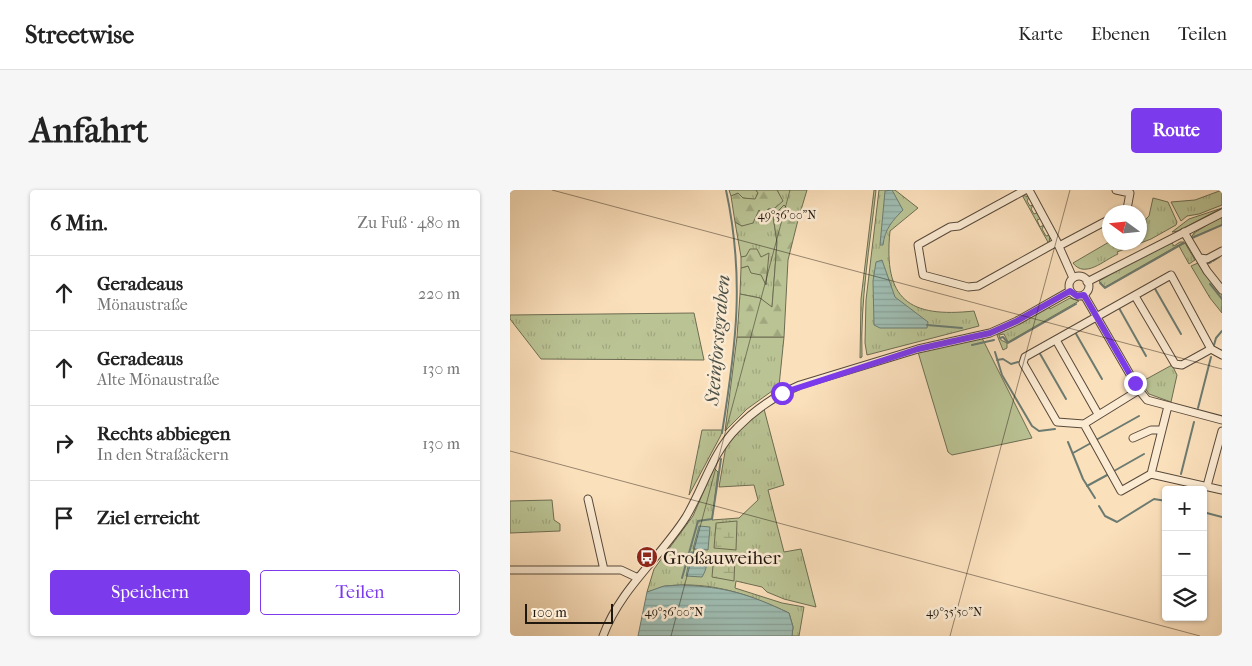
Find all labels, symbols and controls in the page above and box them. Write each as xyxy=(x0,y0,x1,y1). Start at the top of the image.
text: Streetwise xyxy=(25,21,134,49)
text: Karte xyxy=(1018,24,1063,45)
text: Ebenen xyxy=(1091,24,1150,45)
text: Teilen xyxy=(1178,24,1227,45)
button: Route xyxy=(1131,108,1222,153)
text: Anfahrt xyxy=(30,110,148,151)
north arrow xyxy=(1102,205,1147,250)
text: 49°36'00"N xyxy=(758,208,816,222)
text: 6 Min. xyxy=(50,211,108,235)
text: Zu Fuß · 480 m xyxy=(357,213,460,232)
text: Geradeaus xyxy=(97,273,183,295)
water label: Steinforstgraben xyxy=(700,274,735,407)
icon: ahead xyxy=(50,279,78,307)
text: 220 m xyxy=(418,284,460,303)
text: Mönaustraße xyxy=(97,295,188,314)
text: Geradeaus xyxy=(97,348,183,370)
icon: ahead xyxy=(50,354,78,382)
text: 130 m xyxy=(422,359,460,378)
text: Alte Mönaustraße xyxy=(97,370,219,389)
route end xyxy=(1124,372,1147,395)
route start xyxy=(771,382,794,405)
text: Rechts abbiegen xyxy=(97,423,231,445)
icon: right xyxy=(50,429,78,457)
text: 130 m xyxy=(422,434,460,453)
text: In den Straßäckern xyxy=(97,445,229,464)
map controls xyxy=(1162,486,1207,621)
button: + xyxy=(1162,486,1207,531)
icon: arrive xyxy=(50,504,78,532)
text: Ziel erreicht xyxy=(97,507,200,529)
button: − xyxy=(1162,531,1207,576)
bus stop icon: Großauweiher xyxy=(635,545,659,569)
place label: Großauweiher xyxy=(663,547,781,569)
button: Speichern xyxy=(50,570,250,615)
button: Teilen xyxy=(260,570,460,615)
button: layers xyxy=(1162,576,1207,621)
scale bar xyxy=(525,601,612,624)
text: 100 m xyxy=(532,604,567,621)
text: 49°36'00"N xyxy=(645,605,703,619)
text: 49°35'50"N xyxy=(926,605,982,619)

